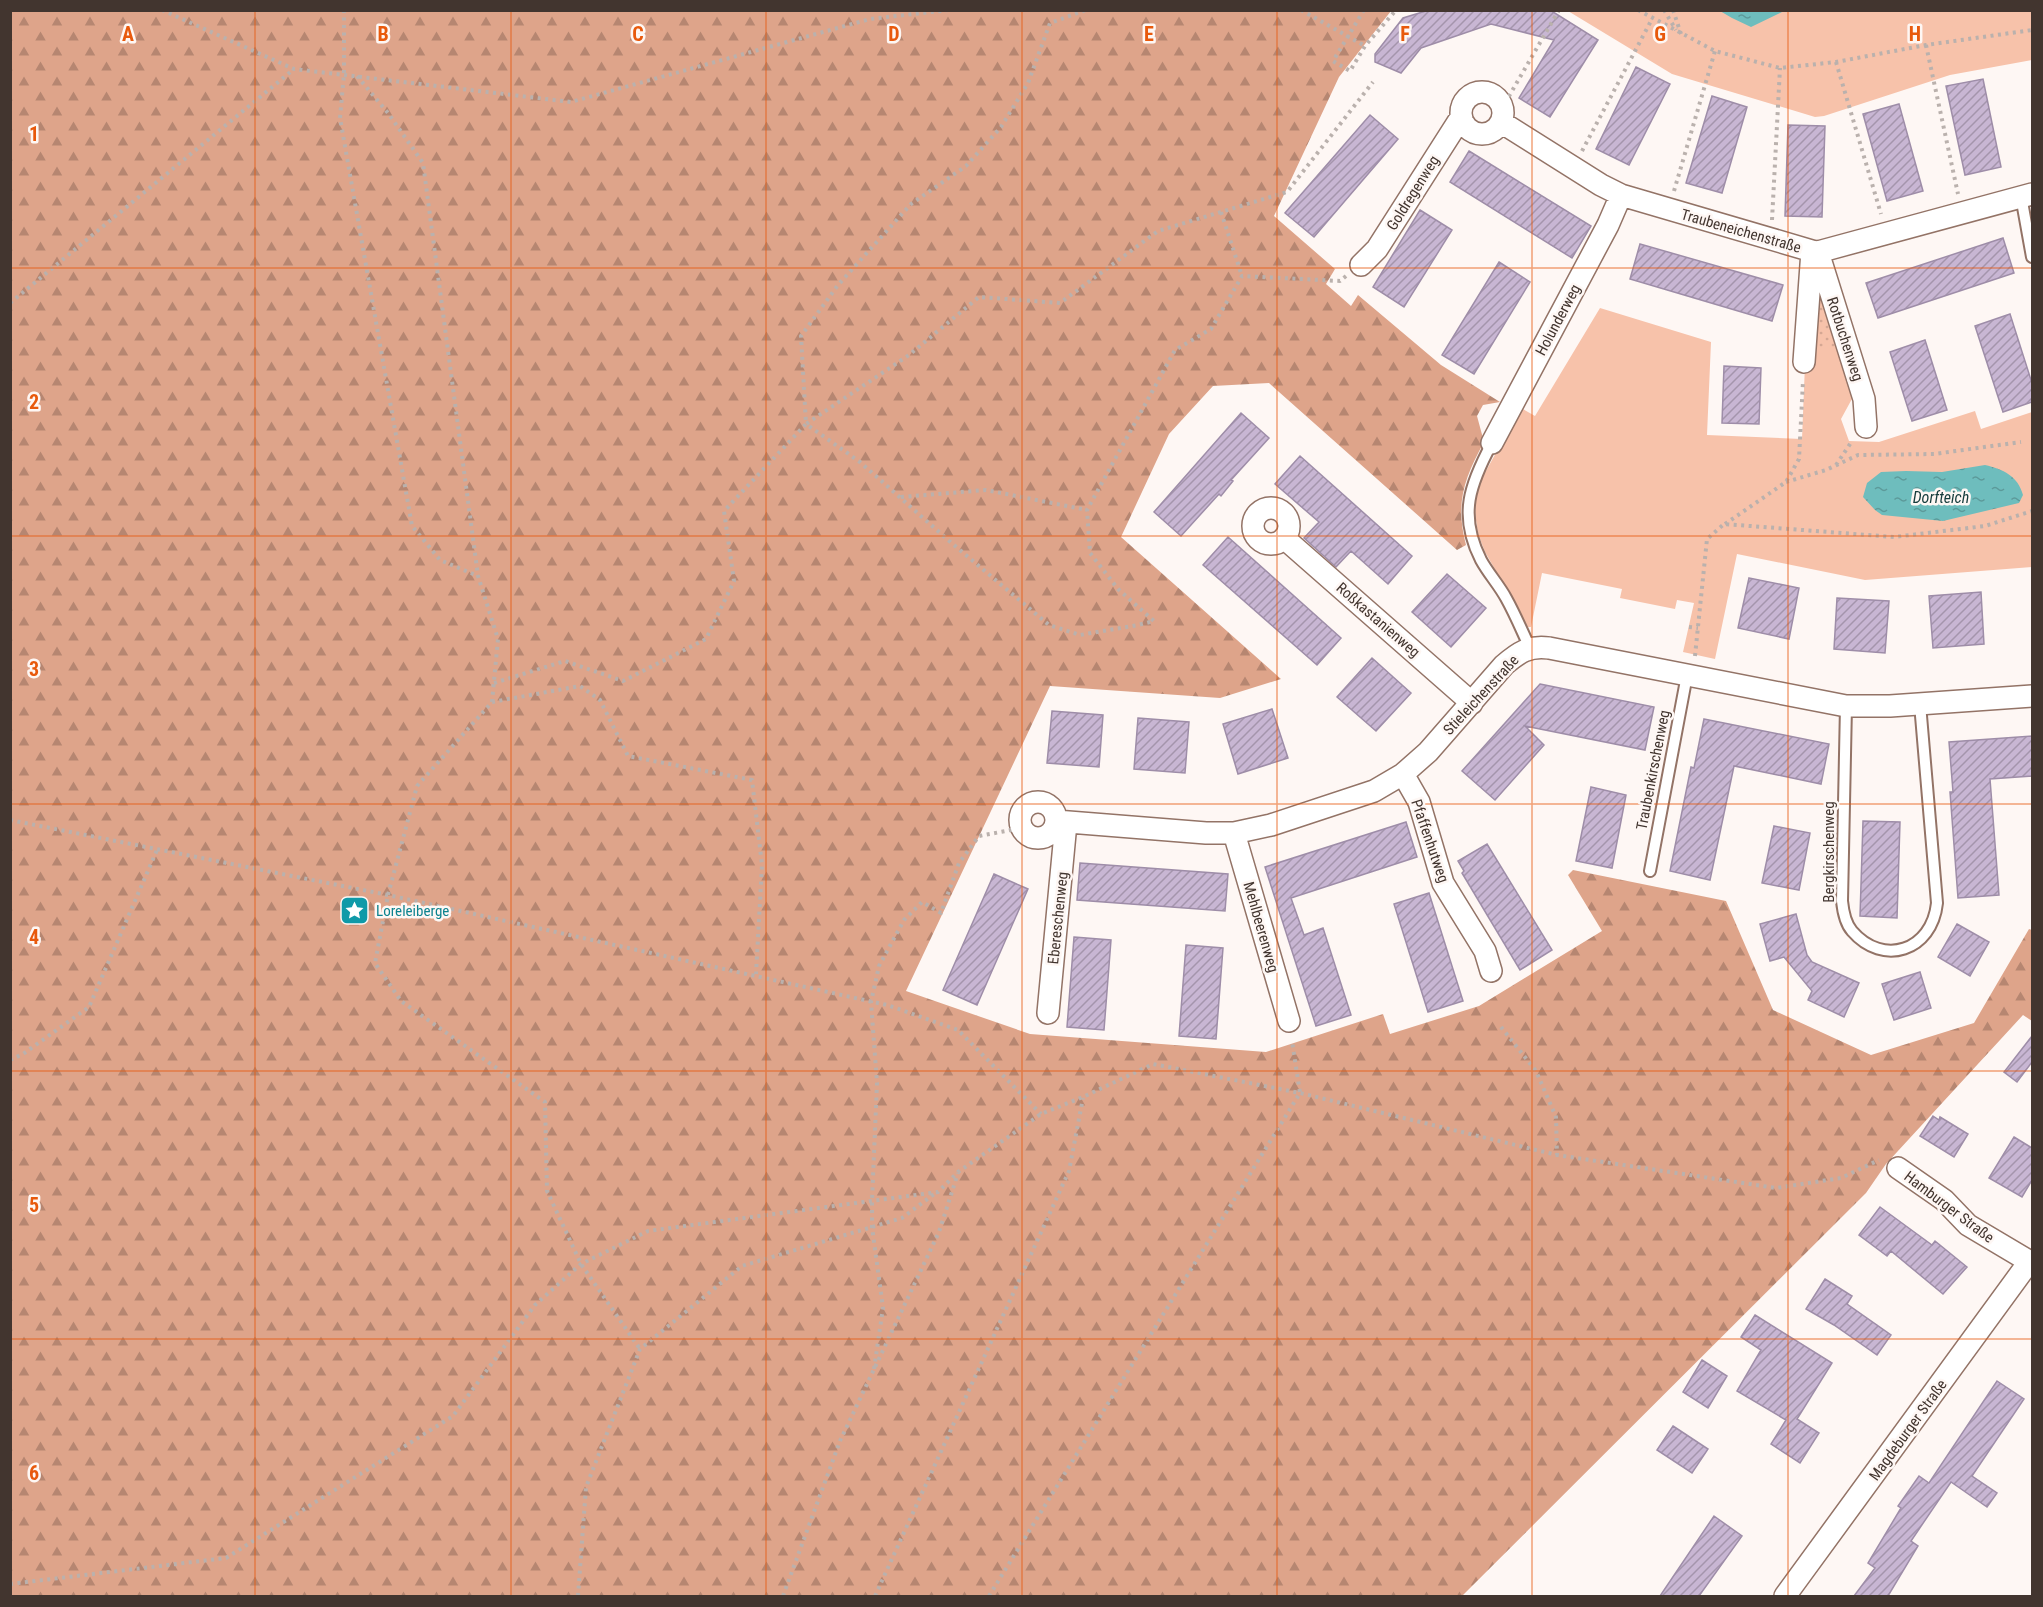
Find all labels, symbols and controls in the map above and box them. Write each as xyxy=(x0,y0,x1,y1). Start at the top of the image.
text: A xyxy=(122,22,134,46)
text: B xyxy=(377,22,389,46)
text: C xyxy=(632,22,644,46)
text: D xyxy=(888,22,900,46)
text: E xyxy=(1144,22,1154,46)
text: F xyxy=(1400,22,1410,46)
text: G xyxy=(1654,22,1666,46)
text: H xyxy=(1909,22,1921,46)
text: 1 xyxy=(29,122,39,146)
street label: Goldregenweg xyxy=(1383,152,1443,234)
street label: Traubeneichenstraße xyxy=(1679,205,1803,257)
street label: Holunderweg xyxy=(1532,281,1584,359)
street label: Rotbuchenweg xyxy=(1823,295,1867,383)
text: 2 xyxy=(29,390,39,414)
water label: Dorfteich xyxy=(1913,488,1969,507)
street label: Roßkastanienweg xyxy=(1333,579,1423,661)
street label: Stieleichenstraße xyxy=(1439,651,1523,739)
text: 3 xyxy=(29,657,39,681)
street label: Traubenkirschenweg xyxy=(1633,708,1673,832)
street label: Pfaffenhutweg xyxy=(1407,797,1453,885)
street label: Bergkirschenweg xyxy=(1820,801,1838,903)
street label: Ebereschenweg xyxy=(1044,871,1072,965)
street label: Mehlbeerenweg xyxy=(1239,880,1283,974)
place icon: Loreleiberge xyxy=(339,895,371,927)
place label: Loreleiberge xyxy=(376,902,449,920)
text: 4 xyxy=(29,925,39,949)
street label: Hamburger Straße xyxy=(1901,1167,1997,1247)
text: 5 xyxy=(29,1193,39,1217)
street label: Magdeburger Straße xyxy=(1865,1376,1951,1484)
text: 6 xyxy=(29,1461,39,1485)

